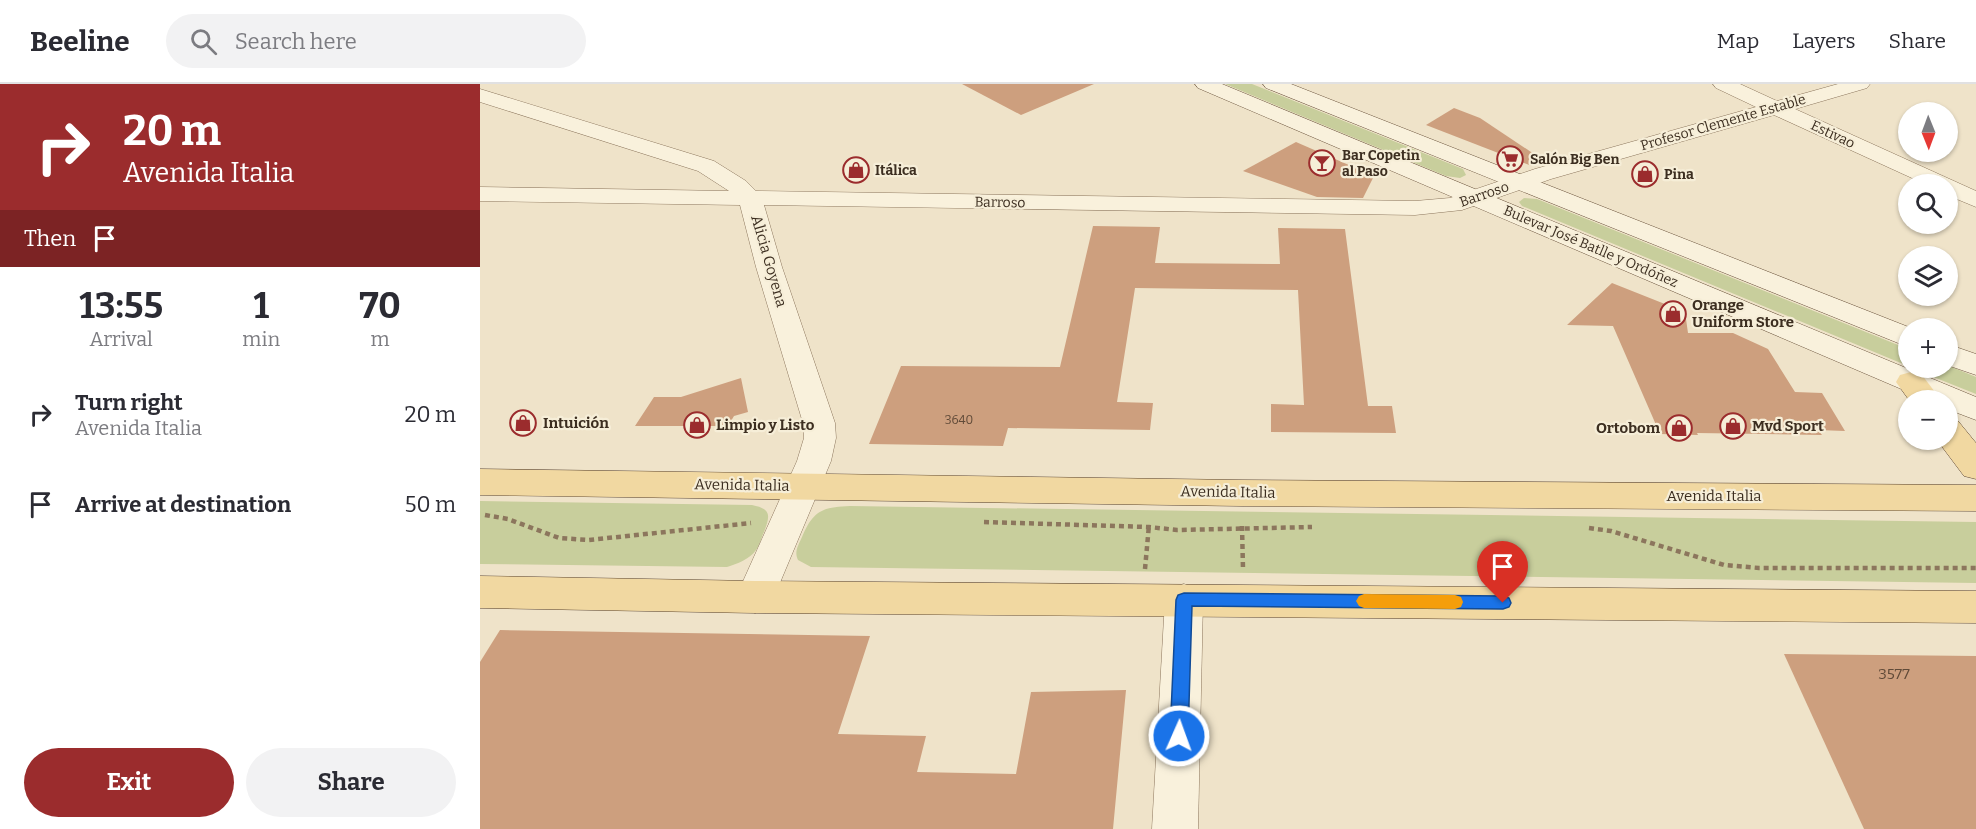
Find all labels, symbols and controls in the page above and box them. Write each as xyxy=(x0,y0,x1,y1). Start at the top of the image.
search box xyxy=(166,14,586,68)
text: Beeline xyxy=(30,25,130,58)
icon: search xyxy=(187,25,220,58)
text: Search here xyxy=(235,28,357,55)
text: Map xyxy=(1717,28,1759,54)
text: Layers xyxy=(1792,28,1856,54)
text: Share xyxy=(1889,28,1946,54)
street label: Profesor Clemente Estable xyxy=(1638,91,1808,154)
north arrow xyxy=(1898,102,1958,162)
map controls xyxy=(1898,102,1958,450)
text: 20 m xyxy=(123,106,221,156)
icon: right xyxy=(24,108,102,186)
street label: Estivao xyxy=(1808,117,1858,152)
supermarket icon: Salón Big Ben xyxy=(1495,144,1525,174)
place label: Bar Copetin al Paso xyxy=(1342,147,1420,180)
bar icon: Bar Copetin al Paso xyxy=(1307,148,1337,178)
place label: Salón Big Ben xyxy=(1530,151,1620,168)
shop icon: Itálica xyxy=(841,155,871,185)
text: Avenida Italia xyxy=(123,157,294,189)
shop icon: Pina xyxy=(1630,159,1660,189)
place label: Itálica xyxy=(875,162,917,179)
place label: Pina xyxy=(1664,166,1694,183)
button: search xyxy=(1898,174,1958,234)
street label: Barroso xyxy=(1457,178,1511,211)
street label: Barroso xyxy=(974,194,1026,211)
street label: Bulevar José Batlle y Ordóñez xyxy=(1501,202,1681,291)
street label: Alicia Goyena xyxy=(747,213,791,309)
icon: arrive xyxy=(88,222,121,255)
text: Then xyxy=(24,225,76,252)
button: layers xyxy=(1898,246,1958,306)
text: 13:55 xyxy=(79,284,163,328)
text: 1 xyxy=(253,284,269,328)
text: 70 xyxy=(359,284,401,328)
place label: Orange Uniform Store xyxy=(1692,296,1794,331)
shop icon: Orange Uniform Store xyxy=(1658,299,1688,329)
button: + xyxy=(1898,318,1958,378)
text: Arrival xyxy=(89,327,153,351)
text: min xyxy=(242,327,280,351)
text: m xyxy=(370,327,390,351)
text: Turn right xyxy=(75,389,183,416)
button: − xyxy=(1898,390,1958,450)
icon: right xyxy=(24,398,57,431)
text: 20 m xyxy=(405,401,456,428)
shop icon: Intuición xyxy=(508,408,538,438)
shop icon: Limpio y Listo xyxy=(682,410,712,440)
shop icon: Mvd Sport xyxy=(1718,411,1748,441)
house number: 3640 xyxy=(945,413,973,427)
shop icon: Ortobom xyxy=(1664,413,1694,443)
place label: Intuición xyxy=(543,414,609,432)
text: Avenida Italia xyxy=(75,416,202,440)
place label: Limpio y Listo xyxy=(716,416,815,434)
place label: Mvd Sport xyxy=(1752,417,1824,435)
place label: Ortobom xyxy=(1596,419,1661,437)
street label: Avenida Italia xyxy=(694,475,790,495)
street label: Avenida Italia xyxy=(1180,482,1276,502)
street label: Avenida Italia xyxy=(1666,487,1762,505)
icon: arrive xyxy=(24,488,57,521)
text: Arrive at destination xyxy=(75,491,291,518)
text: 50 m xyxy=(405,491,456,518)
pin xyxy=(1477,541,1528,603)
icon: arrive xyxy=(1486,550,1519,583)
house number: 3577 xyxy=(1878,665,1910,683)
position arrow xyxy=(1147,704,1211,768)
button: Exit xyxy=(24,748,234,817)
button: Share xyxy=(246,748,456,817)

